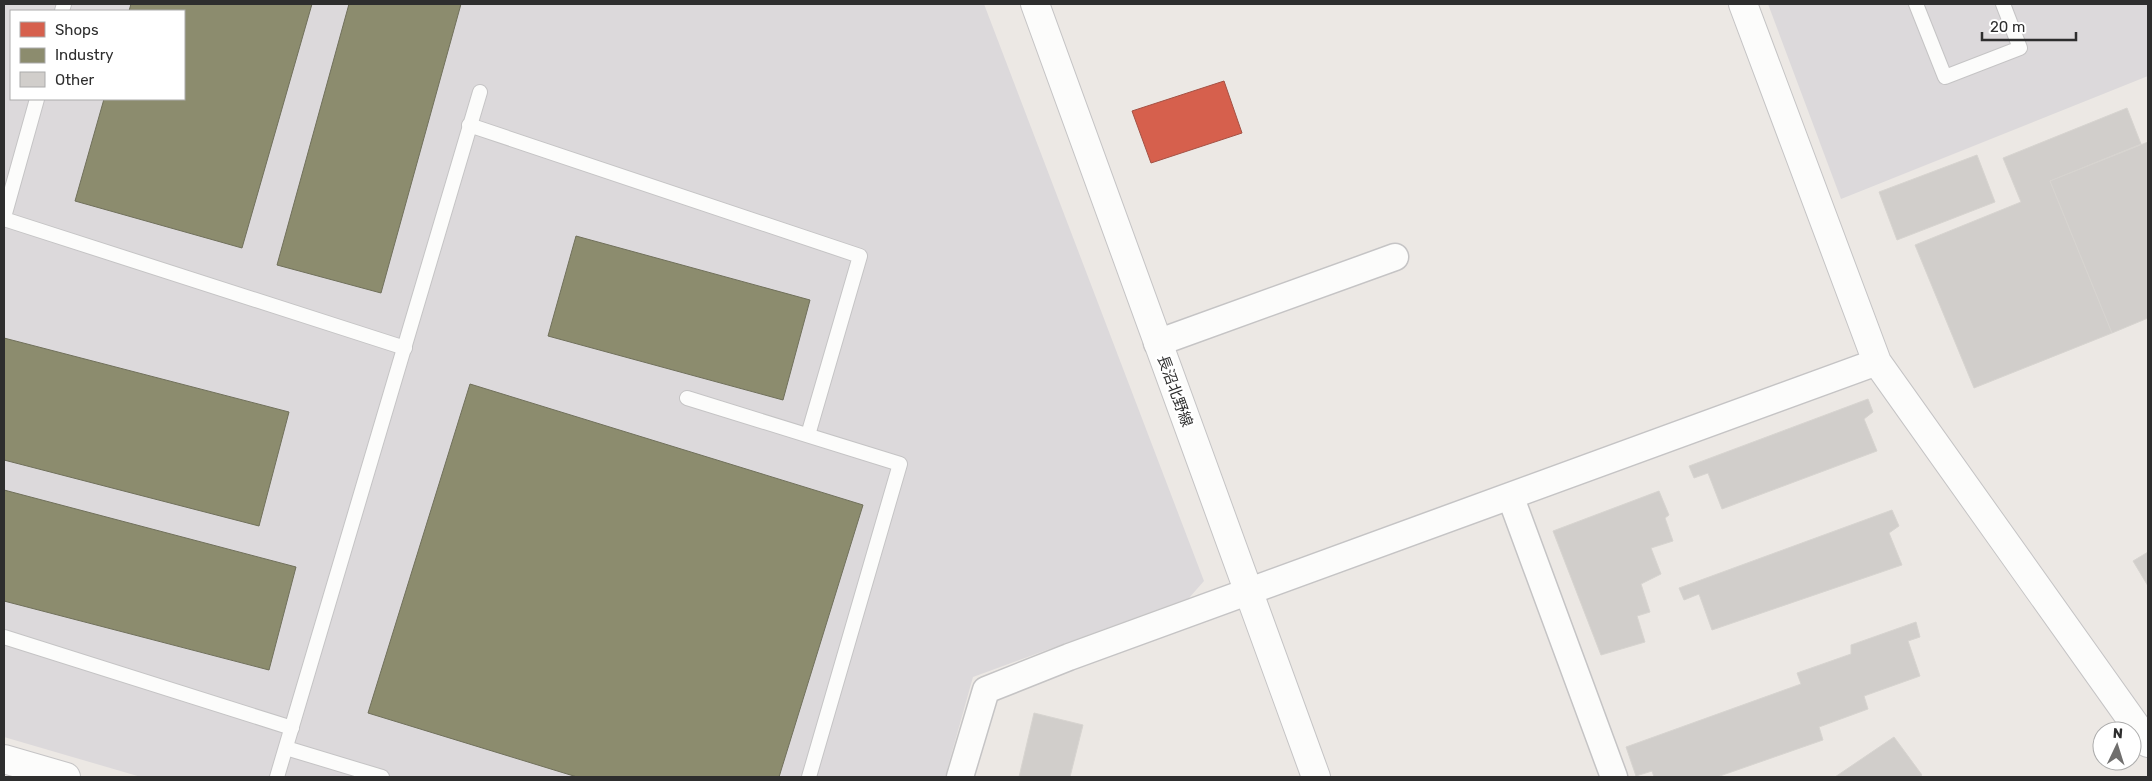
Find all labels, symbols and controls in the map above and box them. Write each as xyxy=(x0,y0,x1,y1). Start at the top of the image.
legend xyxy=(10,10,185,100)
scale bar xyxy=(1982,10,2076,42)
text: 20 m xyxy=(1990,18,2025,36)
text: Shops xyxy=(55,21,99,39)
text: Industry xyxy=(55,46,114,64)
text: Other xyxy=(55,71,95,89)
street label: 長沼北野線 xyxy=(1154,353,1196,429)
north arrow xyxy=(2092,721,2142,771)
text: N xyxy=(2112,725,2123,742)

